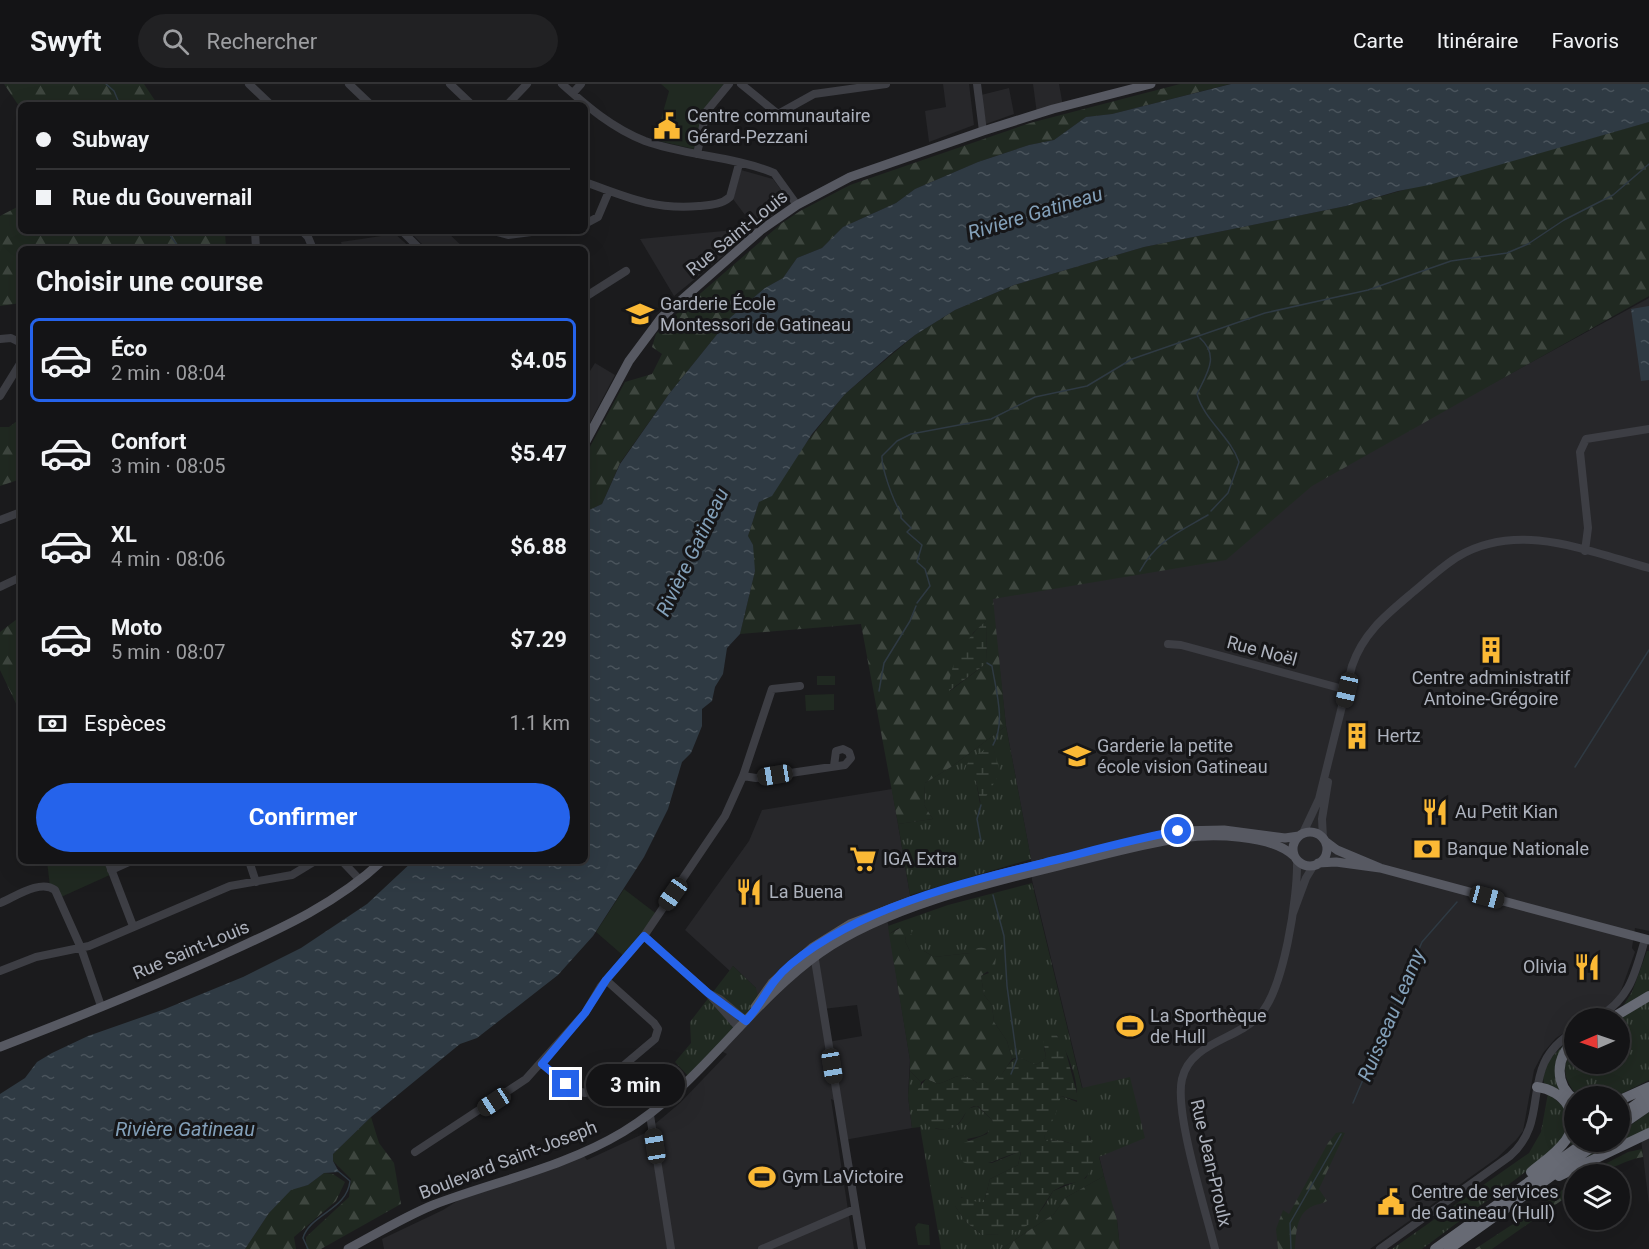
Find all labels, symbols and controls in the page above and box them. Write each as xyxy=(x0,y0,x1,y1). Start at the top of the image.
search box xyxy=(138,14,558,68)
text: Swyft xyxy=(30,25,102,58)
icon: search xyxy=(159,25,192,58)
text: Rechercher xyxy=(207,29,317,54)
text: Carte xyxy=(1353,29,1404,53)
text: Itinéraire xyxy=(1437,29,1518,53)
text: Favoris xyxy=(1551,29,1619,53)
place label: Centre communautaire Gérard-Pezzani xyxy=(687,105,870,147)
public building icon: Centre communautaire Gérard-Pezzani xyxy=(652,111,682,141)
text: Subway xyxy=(72,127,149,152)
water label: Rivière Gatineau xyxy=(965,181,1106,245)
text: Rue du Gouvernail xyxy=(72,185,252,210)
street label: Rue Saint-Louis xyxy=(682,185,792,280)
text: Choisir une course xyxy=(36,266,263,298)
place label: Garderie École Montessori de Gatineau xyxy=(660,293,851,335)
school or university icon: Garderie École Montessori de Gatineau xyxy=(625,299,655,329)
icon: car xyxy=(39,333,93,387)
text: Éco xyxy=(111,336,147,361)
text: $4.05 xyxy=(510,348,567,373)
text: 2 min · 08:04 xyxy=(111,361,226,385)
icon: car xyxy=(39,426,93,480)
text: Confort xyxy=(111,429,186,454)
text: $5.47 xyxy=(510,441,567,466)
text: 3 min · 08:05 xyxy=(111,454,226,478)
water label: Rivière Gatineau xyxy=(651,484,734,620)
icon: car xyxy=(39,519,93,573)
text: XL xyxy=(111,522,137,547)
text: $6.88 xyxy=(510,534,567,559)
text: 4 min · 08:06 xyxy=(111,547,226,571)
icon: car xyxy=(39,612,93,666)
text: Moto xyxy=(111,615,162,640)
text: $7.29 xyxy=(510,627,567,652)
street label: Rue Noël xyxy=(1225,631,1300,670)
building icon: Centre administratif Antoine-Grégoire xyxy=(1476,635,1506,665)
text: 5 min · 08:07 xyxy=(111,640,226,664)
place label: Centre administratif Antoine-Grégoire xyxy=(1412,667,1571,709)
car xyxy=(1334,670,1360,710)
icon: cash xyxy=(36,707,69,740)
text: Espèces xyxy=(84,711,166,736)
text: 1.1 km xyxy=(510,711,570,735)
building icon: Hertz xyxy=(1342,721,1372,751)
place label: Hertz xyxy=(1377,725,1421,746)
place label: Garderie la petite école vision Gatineau xyxy=(1097,735,1268,777)
school or university icon: Garderie la petite école vision Gatineau xyxy=(1062,741,1092,771)
car xyxy=(756,763,794,787)
button: Confirmer xyxy=(36,783,570,852)
restaurant icon: Au Petit Kian xyxy=(1420,797,1450,827)
place label: Au Petit Kian xyxy=(1455,801,1558,822)
route start xyxy=(1164,817,1191,844)
bank icon: Banque Nationale xyxy=(1412,834,1442,864)
place label: Banque Nationale xyxy=(1447,838,1589,859)
supermarket icon: IGA Extra xyxy=(848,844,878,874)
place label: IGA Extra xyxy=(883,848,957,869)
car xyxy=(655,874,691,914)
restaurant icon: La Buena xyxy=(734,877,764,907)
place label: La Buena xyxy=(769,881,843,902)
car xyxy=(1467,884,1507,910)
street label: Rue Saint-Louis xyxy=(130,916,252,983)
water label: Ruisseau Leamy xyxy=(1352,945,1430,1085)
restaurant icon: Olivia xyxy=(1572,952,1602,982)
place label: Olivia xyxy=(1523,956,1567,977)
place label: La Sporthèque de Hull xyxy=(1150,1005,1267,1047)
north arrow xyxy=(1564,1008,1630,1074)
map controls xyxy=(1564,1008,1630,1230)
sports icon: La Sporthèque de Hull xyxy=(1115,1011,1145,1041)
car xyxy=(820,1047,844,1085)
callout: 3 min xyxy=(587,1063,686,1105)
route end xyxy=(552,1070,579,1097)
text: 3 min xyxy=(610,1073,661,1097)
car xyxy=(474,1085,514,1119)
button: locate xyxy=(1564,1086,1630,1152)
street label: Rue Jean-Proulx xyxy=(1187,1097,1236,1229)
street label: Boulevard Saint-Joseph xyxy=(416,1116,600,1203)
water label: Rivière Gatineau xyxy=(115,1117,255,1141)
car xyxy=(643,1127,667,1165)
sports icon: Gym LaVictoire xyxy=(747,1162,777,1192)
button: layers xyxy=(1564,1164,1630,1230)
place label: Gym LaVictoire xyxy=(782,1166,904,1187)
place label: Centre de services de Gatineau (Hull) xyxy=(1411,1181,1559,1224)
public building icon: Centre de services de Gatineau (Hull) xyxy=(1376,1187,1406,1217)

